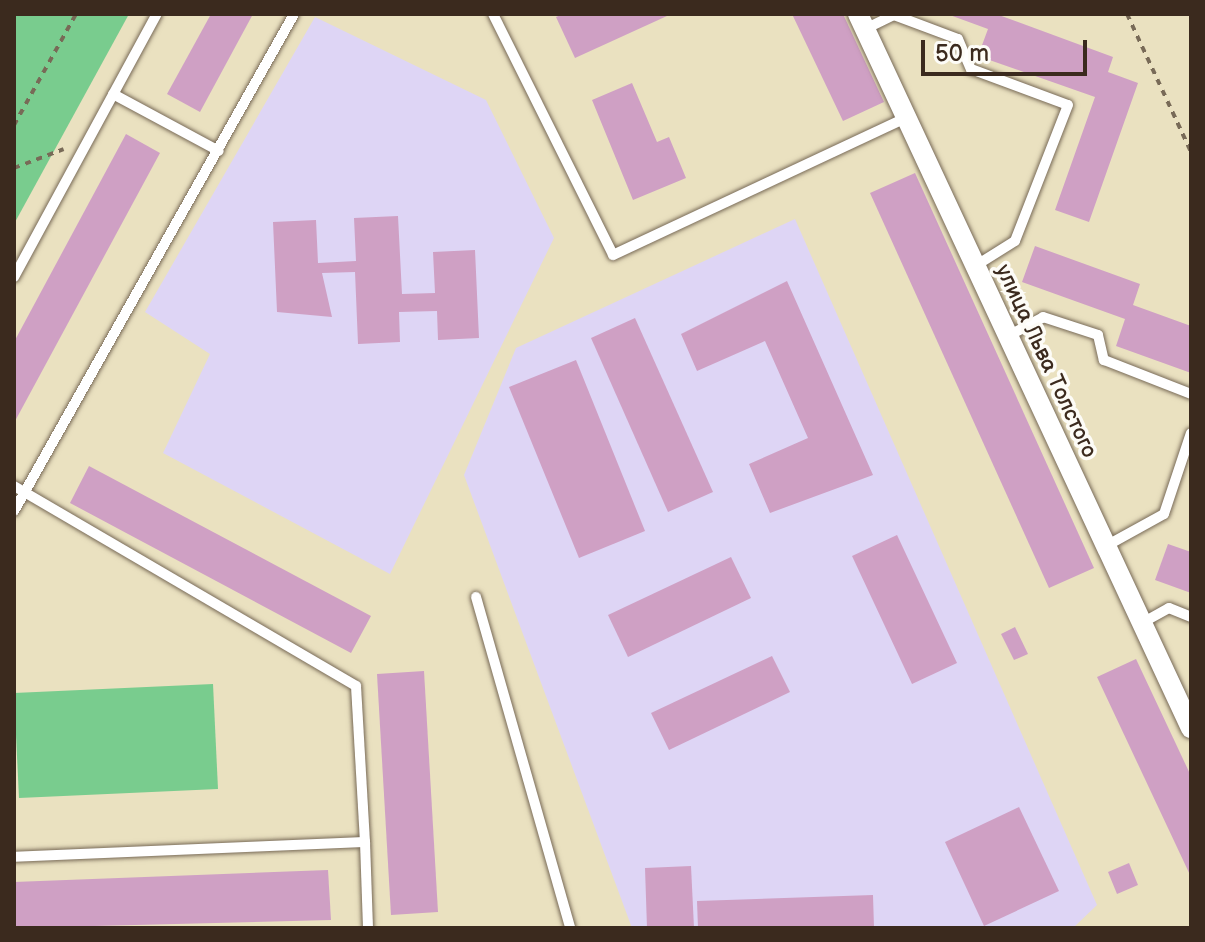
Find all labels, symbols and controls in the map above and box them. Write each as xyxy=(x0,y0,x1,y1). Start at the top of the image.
scale bar xyxy=(925,24,1091,74)
text: 50 m xyxy=(935,39,989,68)
street label: улица Льва Толстого xyxy=(990,260,1102,462)

